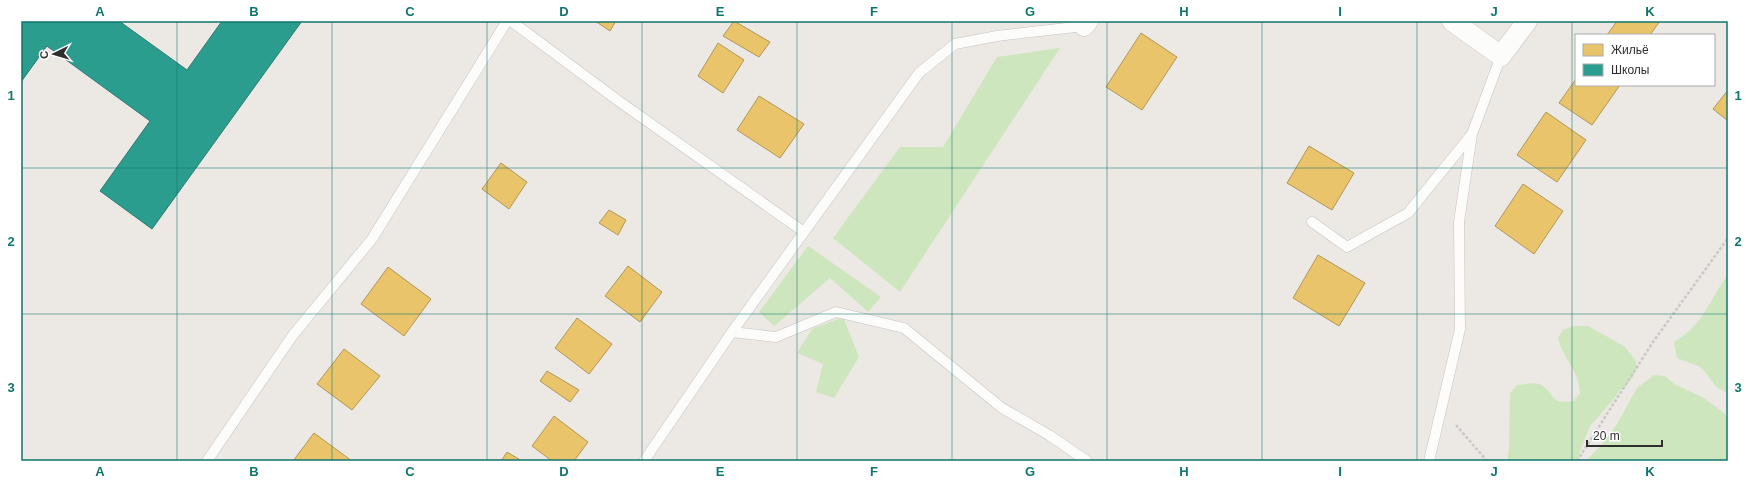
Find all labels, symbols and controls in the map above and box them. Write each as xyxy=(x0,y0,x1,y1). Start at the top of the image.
text: A xyxy=(95,4,105,19)
text: B xyxy=(249,4,259,19)
text: C xyxy=(405,4,415,19)
text: D xyxy=(559,4,569,19)
text: E xyxy=(716,4,725,19)
text: F xyxy=(870,4,878,19)
text: G xyxy=(1025,4,1035,19)
text: H xyxy=(1179,4,1189,19)
text: I xyxy=(1338,4,1342,19)
text: J xyxy=(1490,4,1498,19)
text: K xyxy=(1645,4,1655,19)
north arrow xyxy=(34,34,74,74)
legend xyxy=(1575,34,1715,86)
text: Жильё xyxy=(1611,43,1649,57)
text: С xyxy=(38,50,50,59)
text: Школы xyxy=(1611,63,1649,77)
text: 1 xyxy=(7,88,15,103)
text: 1 xyxy=(1734,88,1742,103)
text: 2 xyxy=(7,234,15,249)
text: 2 xyxy=(1734,234,1742,249)
text: 3 xyxy=(7,380,15,395)
text: 3 xyxy=(1734,380,1742,395)
scale bar xyxy=(1587,422,1662,448)
text: 20 m xyxy=(1593,429,1620,443)
text: A xyxy=(95,464,105,479)
text: B xyxy=(249,464,259,479)
text: C xyxy=(405,464,415,479)
text: D xyxy=(559,464,569,479)
text: E xyxy=(716,464,725,479)
text: F xyxy=(870,464,878,479)
text: G xyxy=(1025,464,1035,479)
text: H xyxy=(1179,464,1189,479)
text: I xyxy=(1338,464,1342,479)
text: J xyxy=(1490,464,1498,479)
text: K xyxy=(1645,464,1655,479)

